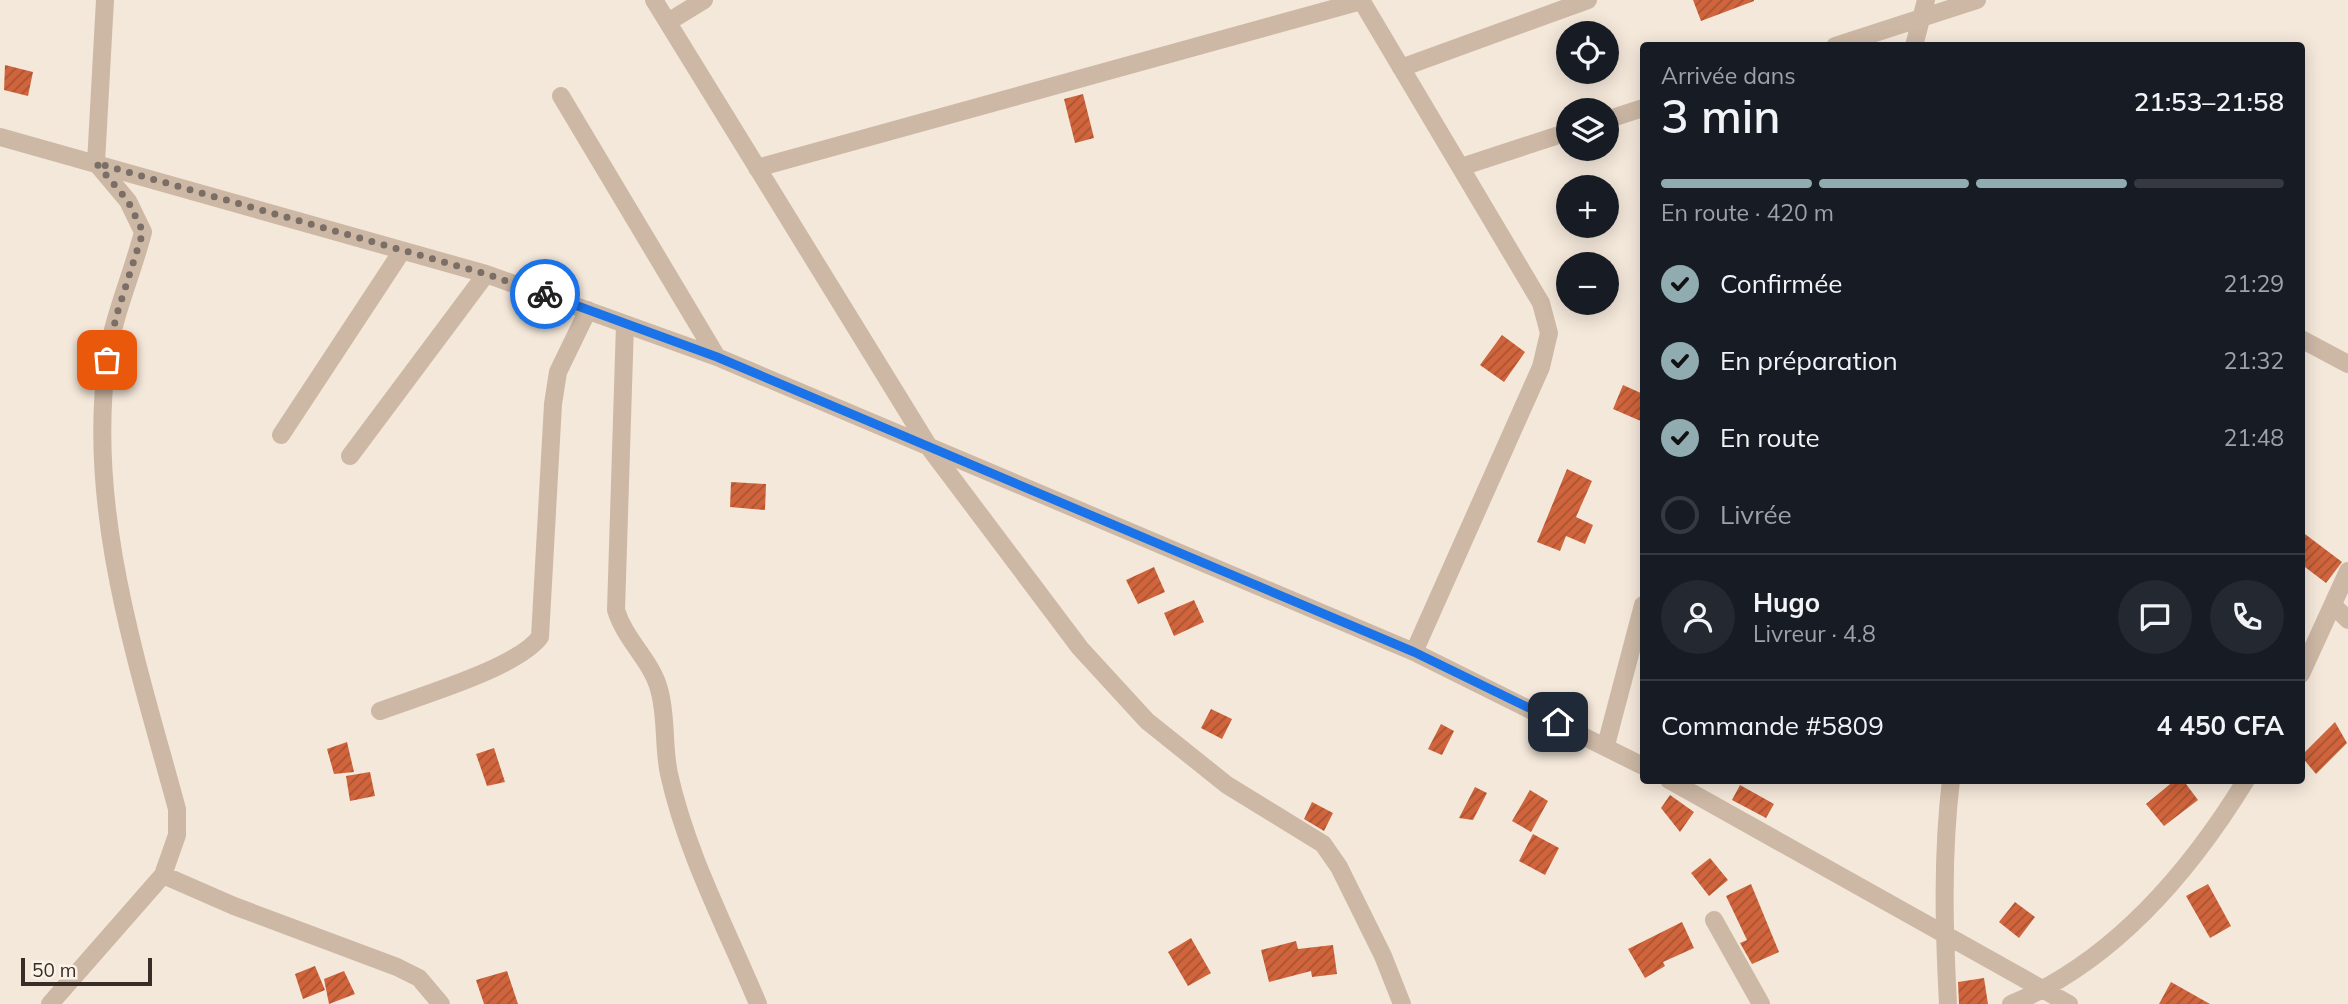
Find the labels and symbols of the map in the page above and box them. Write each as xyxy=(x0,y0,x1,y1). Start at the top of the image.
courier xyxy=(510,259,580,329)
pin xyxy=(77,330,137,390)
pin xyxy=(1528,692,1588,752)
scale bar xyxy=(21,955,152,987)

